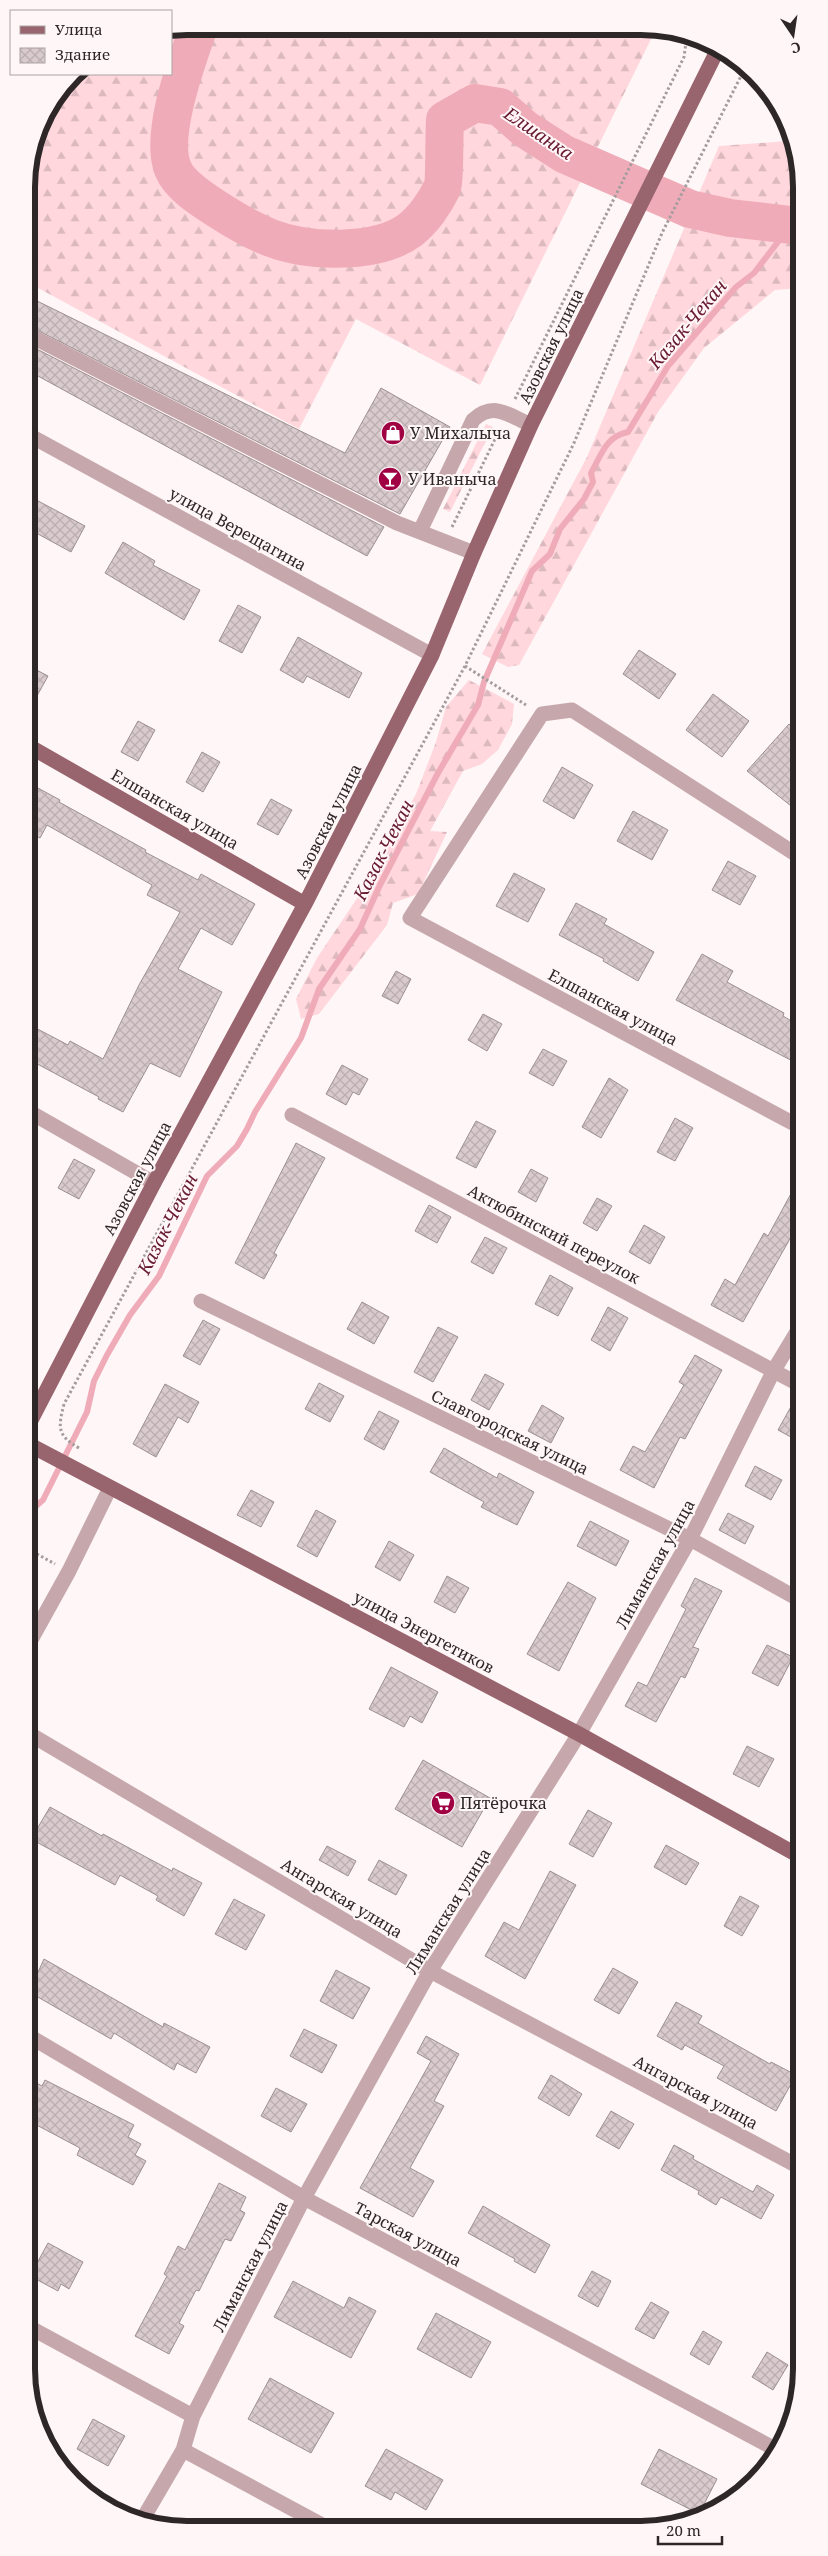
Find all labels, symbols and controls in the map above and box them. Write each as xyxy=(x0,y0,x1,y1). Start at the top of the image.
legend xyxy=(10,10,172,75)
north arrow xyxy=(768,10,818,60)
text: Улица xyxy=(55,19,103,39)
text: С xyxy=(789,38,803,58)
text: Здание xyxy=(55,44,110,64)
water label: Елшанка xyxy=(499,100,578,165)
water label: Казак-Чекан xyxy=(642,274,732,375)
street label: Азовская улица xyxy=(513,284,589,408)
shop icon: У Михалыча xyxy=(380,420,406,446)
place label: У Михалыча xyxy=(410,422,511,444)
bar icon: У Иваныча xyxy=(377,466,403,492)
place label: У Иваныча xyxy=(408,468,497,490)
street label: улица Верещагина xyxy=(165,482,311,576)
street label: Азовская улица xyxy=(290,760,366,882)
street label: Елшанская улица xyxy=(107,763,243,855)
water label: Казак-Чекан xyxy=(347,795,419,905)
street label: Елшанская улица xyxy=(544,964,682,1050)
street label: Азовская улица xyxy=(98,1117,176,1239)
water label: Казак-Чекан xyxy=(131,1169,203,1279)
street label: Актюбинский переулок xyxy=(464,1179,644,1289)
street label: Славгородская улица xyxy=(427,1384,593,1480)
street label: Лиманская улица xyxy=(610,1495,700,1633)
street label: улица Энергетиков xyxy=(350,1586,498,1678)
supermarket icon: Пятёрочка xyxy=(430,1790,456,1816)
place label: Пятёрочка xyxy=(460,1792,547,1814)
street label: Лиманская улица xyxy=(400,1844,496,1978)
street label: Ангарская улица xyxy=(277,1853,407,1943)
street label: Ангарская улица xyxy=(630,2050,762,2134)
street label: Тарская улица xyxy=(351,2196,465,2272)
street label: Лиманская улица xyxy=(207,2197,293,2335)
scale bar xyxy=(658,2514,722,2546)
text: 20 m xyxy=(666,2520,701,2540)

